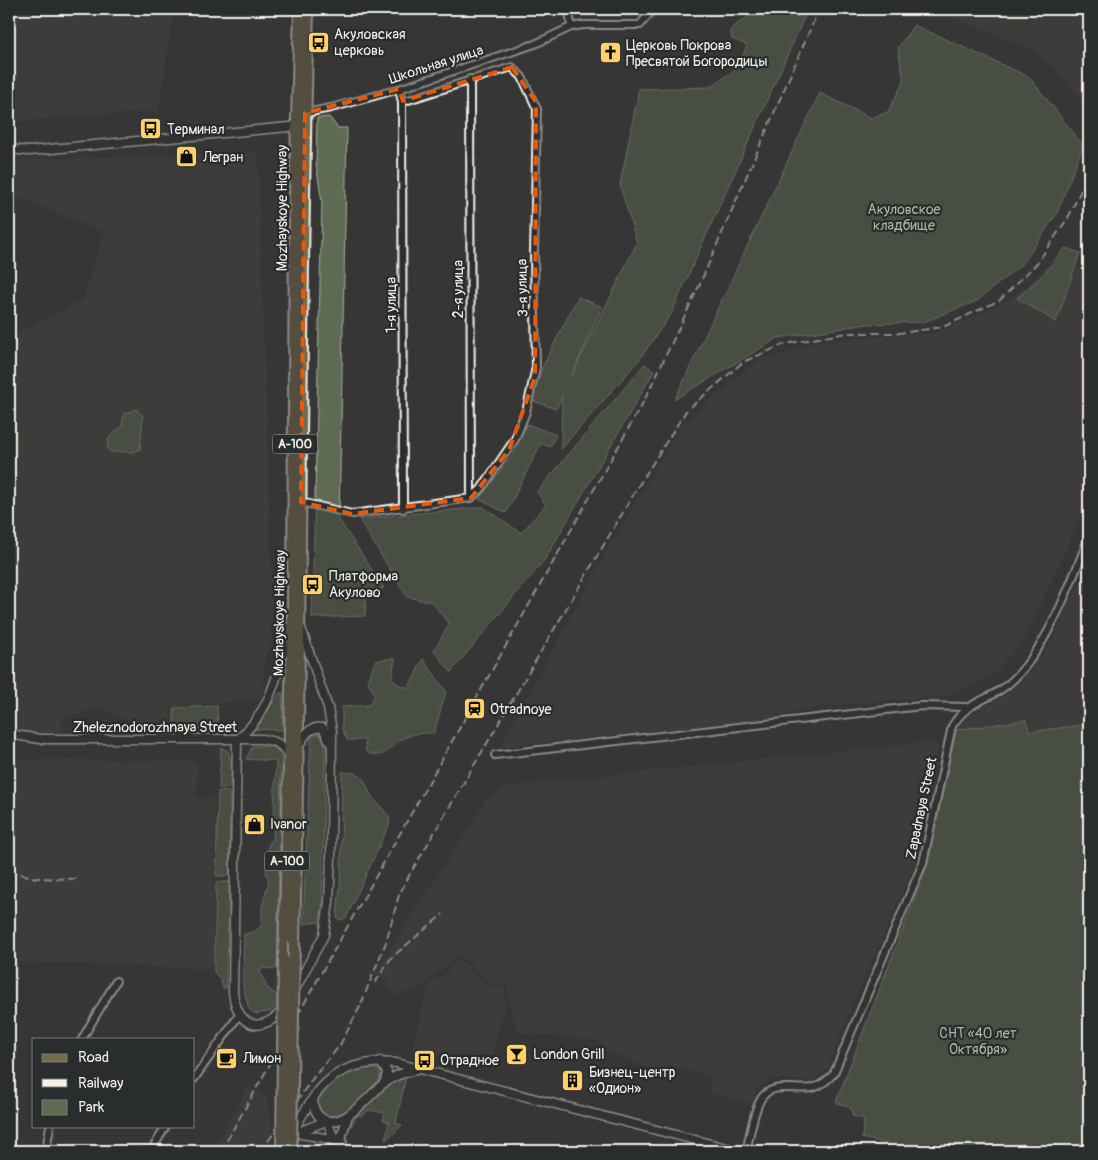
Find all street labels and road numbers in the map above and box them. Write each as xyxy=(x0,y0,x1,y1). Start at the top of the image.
street label: Школьная улица xyxy=(387,41,485,88)
street label: Mozhayskoye Highway xyxy=(274,145,291,271)
street label: 3-я улица xyxy=(513,259,532,317)
street label: 2-я улица xyxy=(450,260,467,318)
street label: 1-я улица xyxy=(383,277,400,333)
road number: А-100 xyxy=(272,434,318,454)
street label: Mozhayskoye Highway xyxy=(270,550,289,676)
street label: Zheleznodorozhnaya Street xyxy=(73,719,238,736)
street label: Zapadnaya Street xyxy=(902,755,941,861)
road number: А-100 xyxy=(264,851,310,870)

